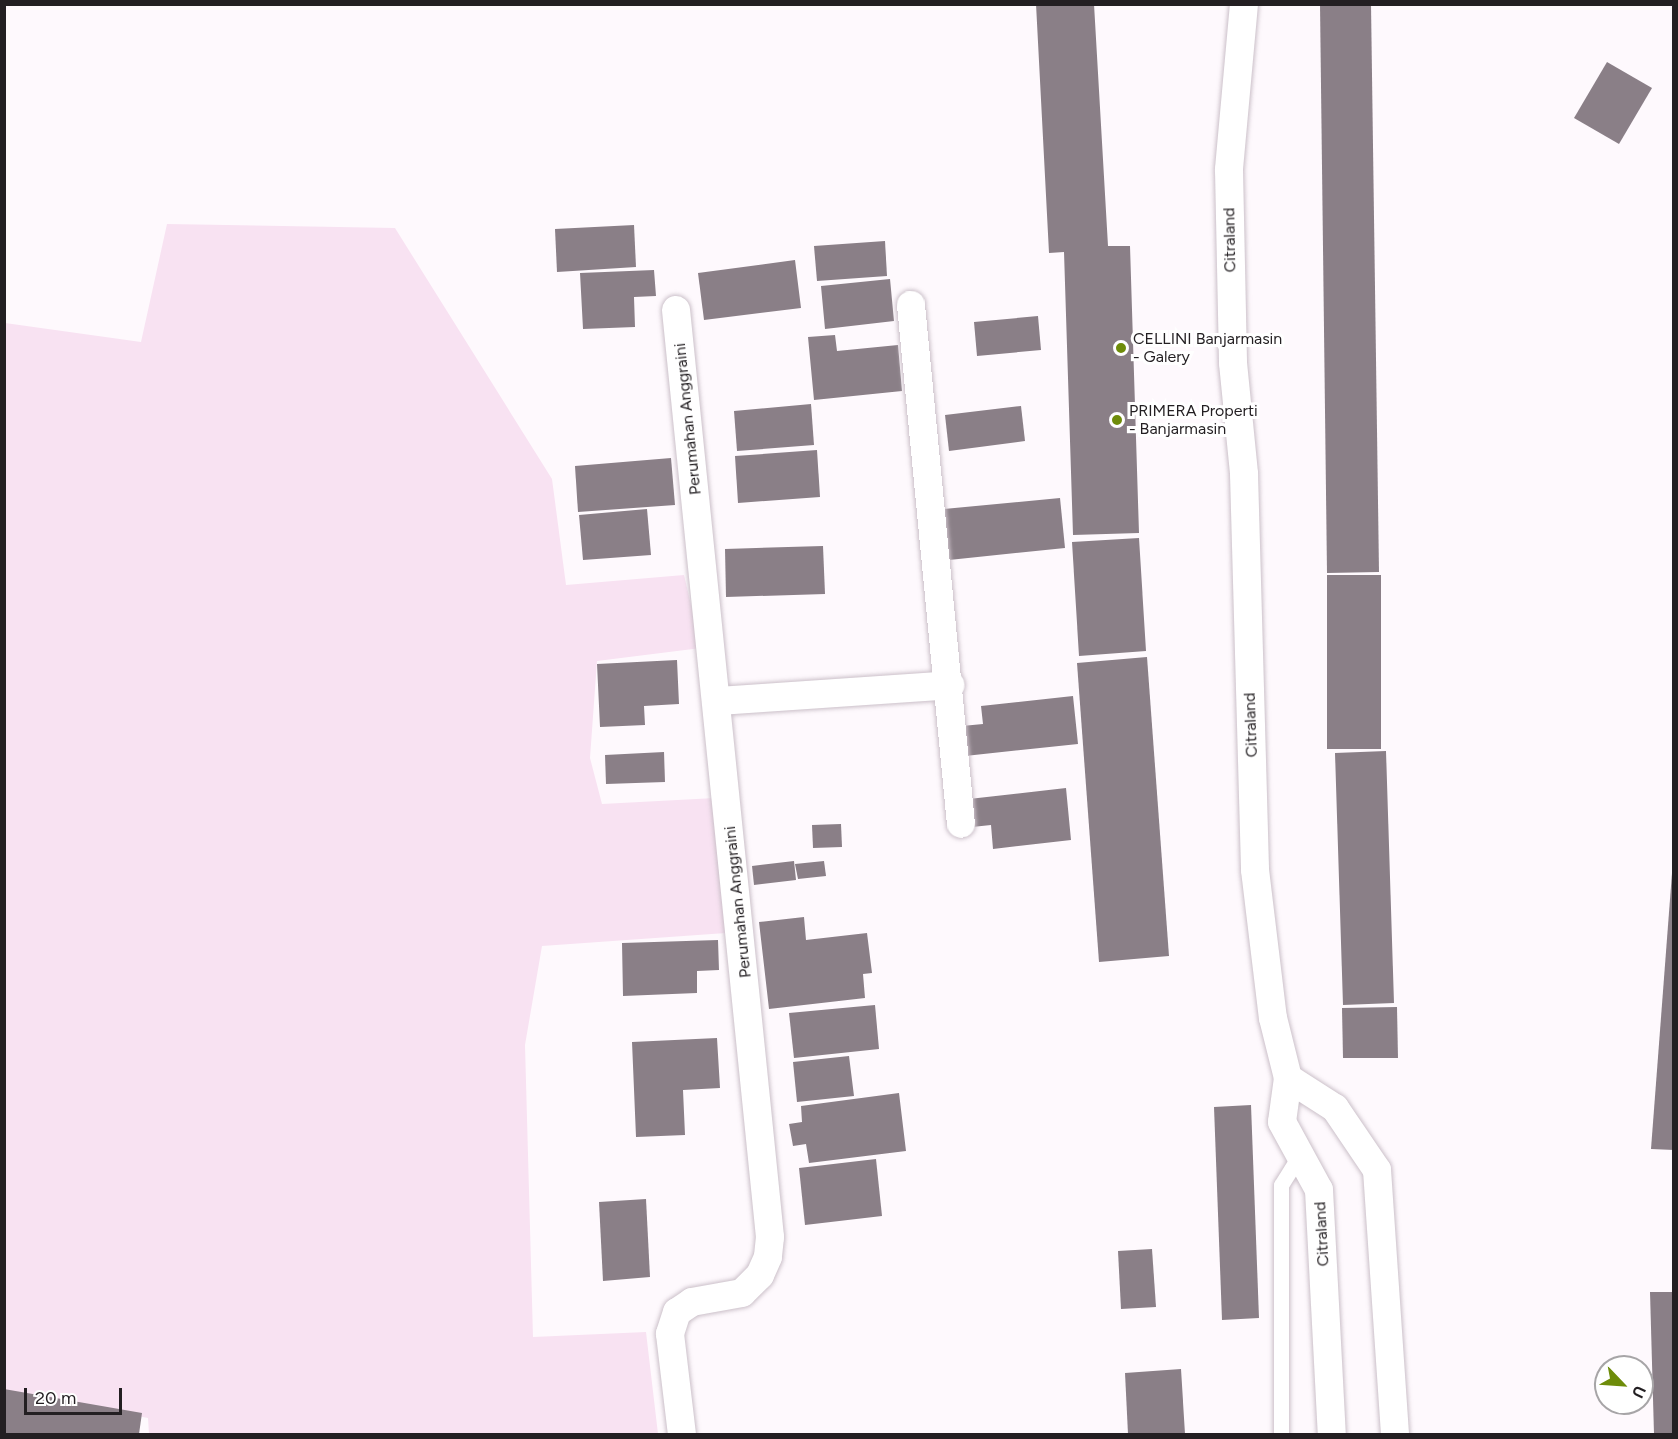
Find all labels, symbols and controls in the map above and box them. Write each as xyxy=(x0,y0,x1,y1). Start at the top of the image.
street label: Citraland xyxy=(1220,207,1240,273)
place label: CELLINI Banjarmasin - Galery xyxy=(1133,329,1282,367)
marker: CELLINI Banjarmasin - Galery xyxy=(1114,341,1128,355)
street label: Perumahan Anggraini xyxy=(670,342,706,496)
place label: PRIMERA Properti - Banjarmasin xyxy=(1129,401,1258,439)
marker: PRIMERA Properti - Banjarmasin xyxy=(1110,413,1124,427)
street label: Citraland xyxy=(1240,692,1262,758)
street label: Perumahan Anggraini xyxy=(720,825,756,979)
street label: Citraland xyxy=(1311,1201,1333,1267)
north arrow xyxy=(1594,1355,1654,1415)
scale bar xyxy=(27,1376,124,1414)
text: U xyxy=(1628,1383,1650,1401)
text: 20 m xyxy=(35,1387,76,1409)

